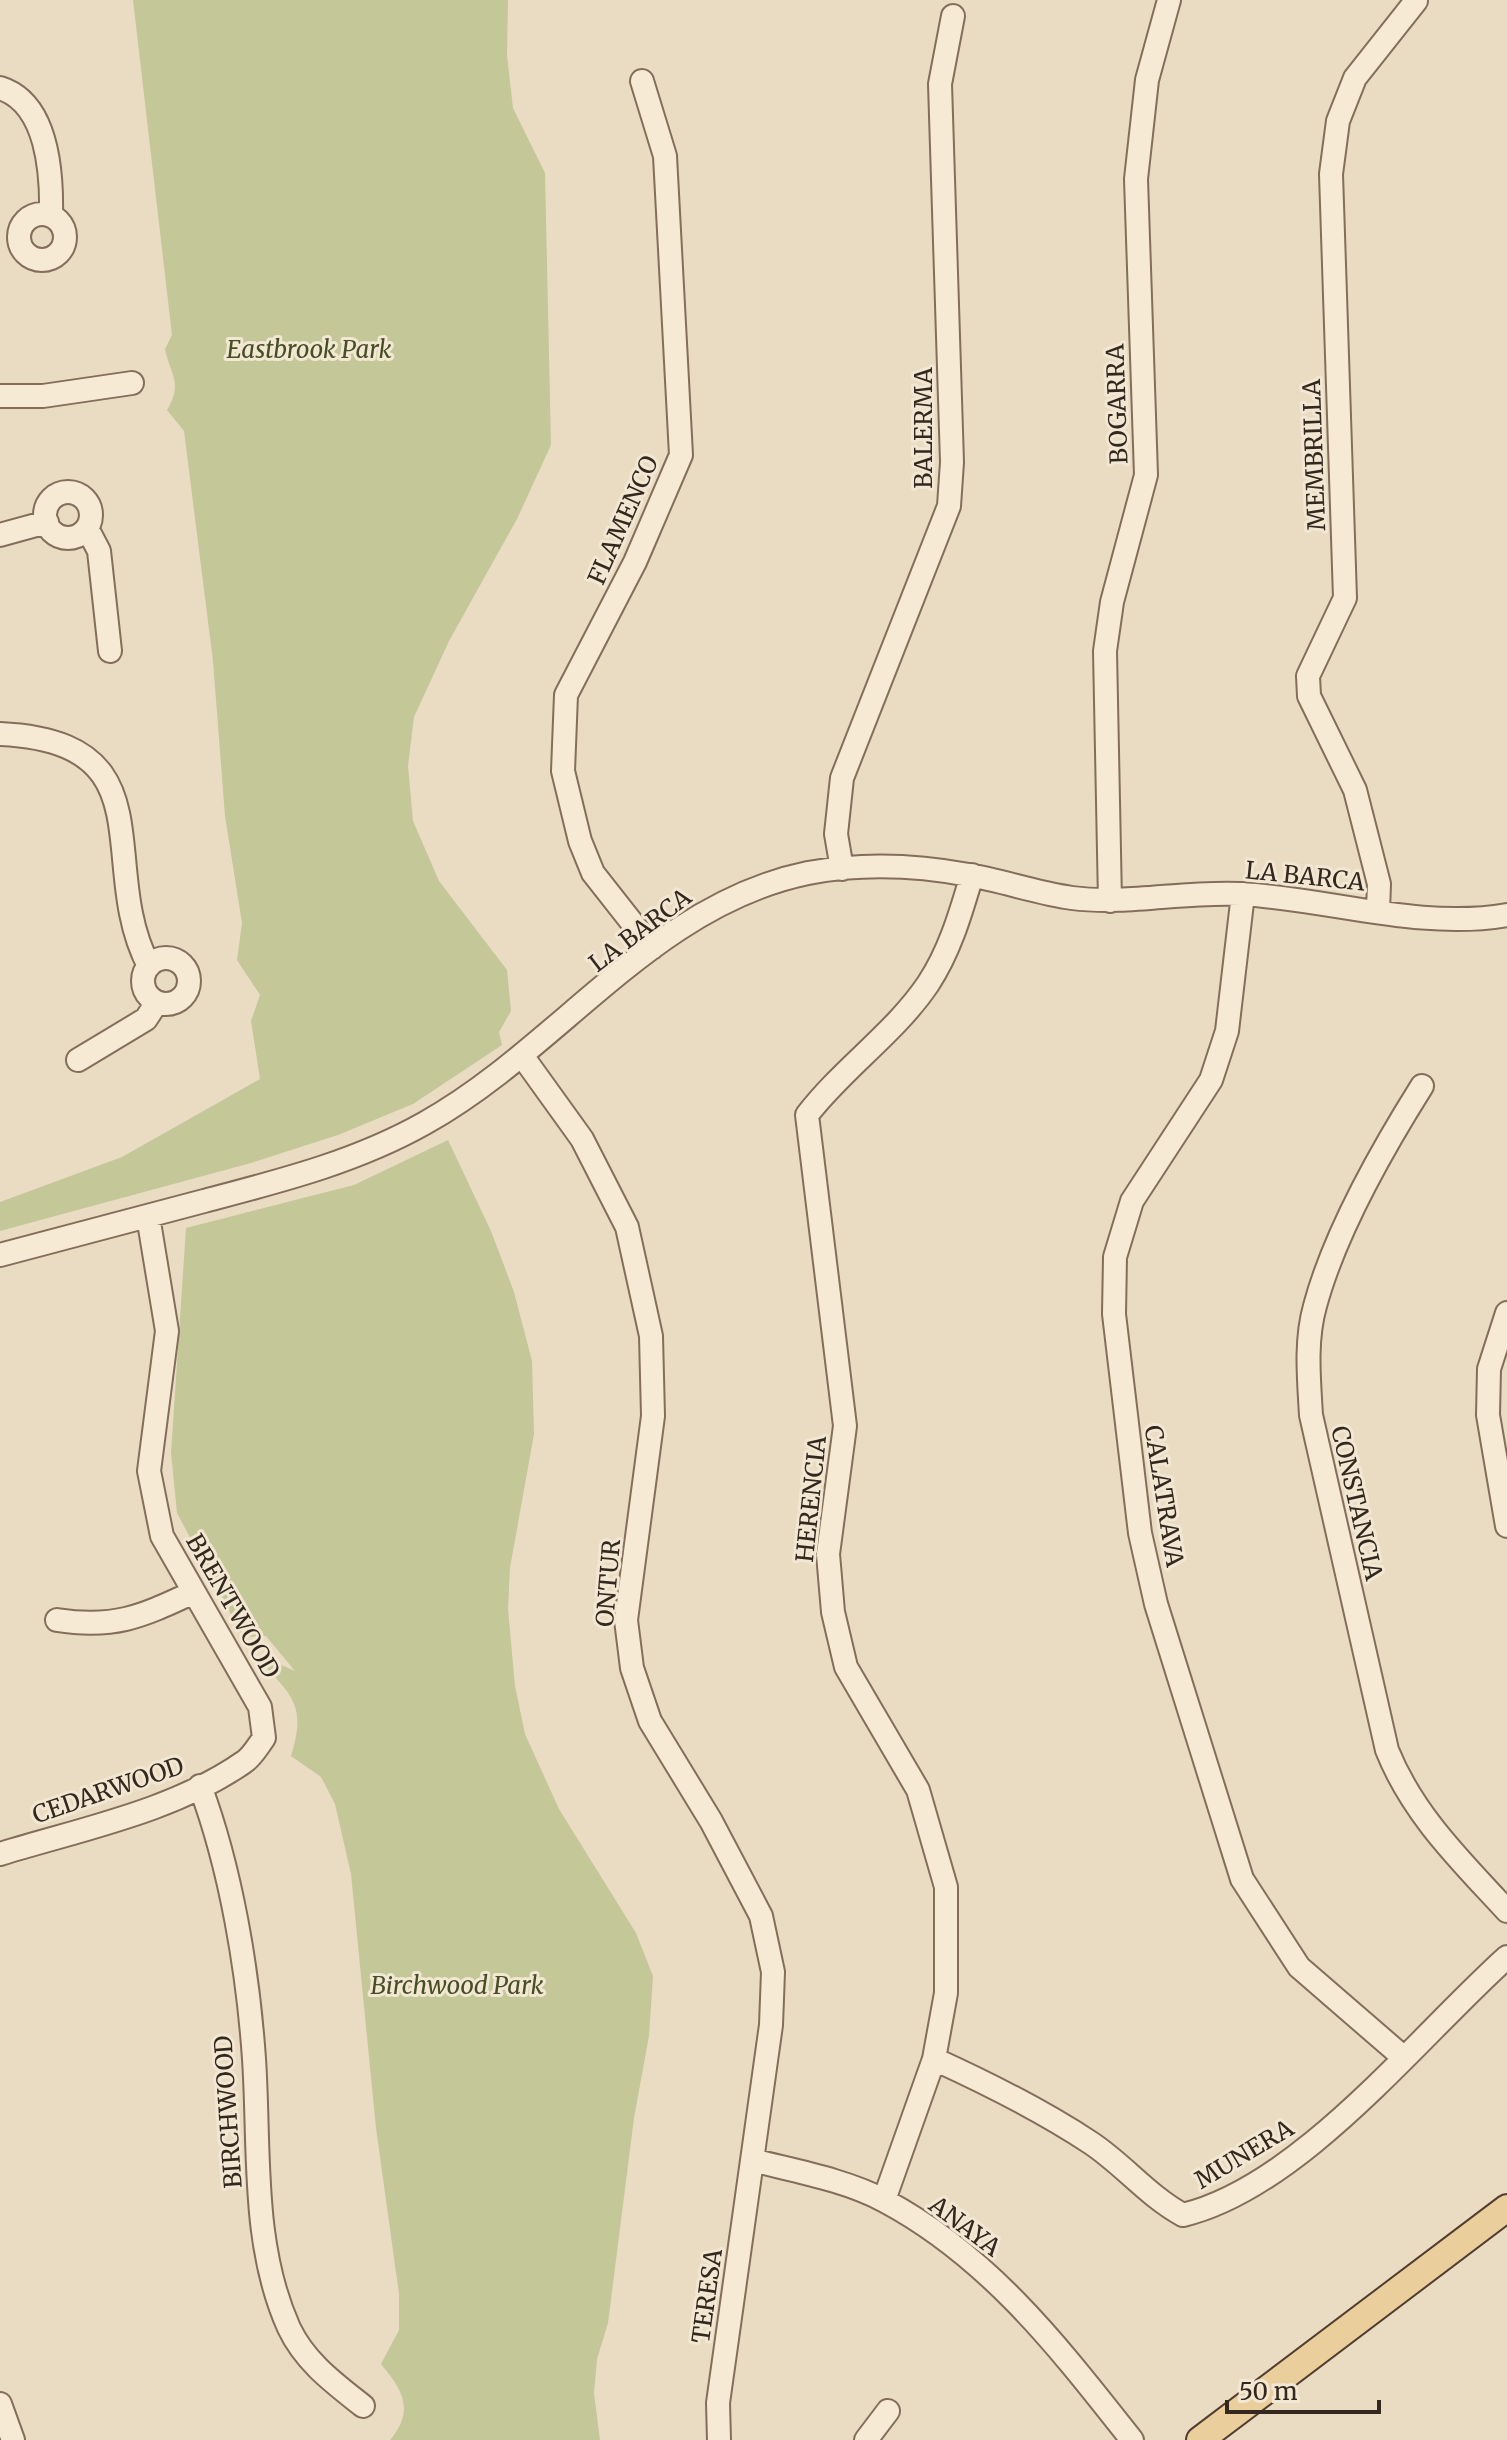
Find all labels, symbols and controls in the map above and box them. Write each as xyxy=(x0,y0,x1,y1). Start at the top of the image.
park label: Eastbrook Park xyxy=(226,334,392,365)
street label: BOGARRA xyxy=(1099,342,1135,465)
street label: BALERMA xyxy=(908,366,939,489)
street label: MEMBRILLA xyxy=(1296,378,1332,531)
street label: FLAMENCO xyxy=(581,451,665,589)
street label: LA BARCA xyxy=(1244,854,1367,898)
street label: LA BARCA xyxy=(583,881,698,978)
street label: CALATRAVA xyxy=(1138,1423,1191,1570)
street label: CONSTANCIA xyxy=(1324,1423,1390,1584)
street label: HERENCIA xyxy=(789,1433,833,1564)
street label: BRENTWOOD xyxy=(179,1528,287,1684)
street label: ONTUR xyxy=(589,1538,627,1628)
street label: CEDARWOOD xyxy=(28,1750,188,1830)
park label: Birchwood Park xyxy=(370,1970,544,2001)
street label: BIRCHWOOD xyxy=(207,2034,249,2190)
street label: MUNERA xyxy=(1189,2112,1300,2196)
street label: ANAYA xyxy=(922,2188,1008,2264)
street label: TERESA xyxy=(685,2246,729,2345)
scale bar xyxy=(1227,2364,1379,2414)
text: 50 m xyxy=(1239,2376,1298,2407)

